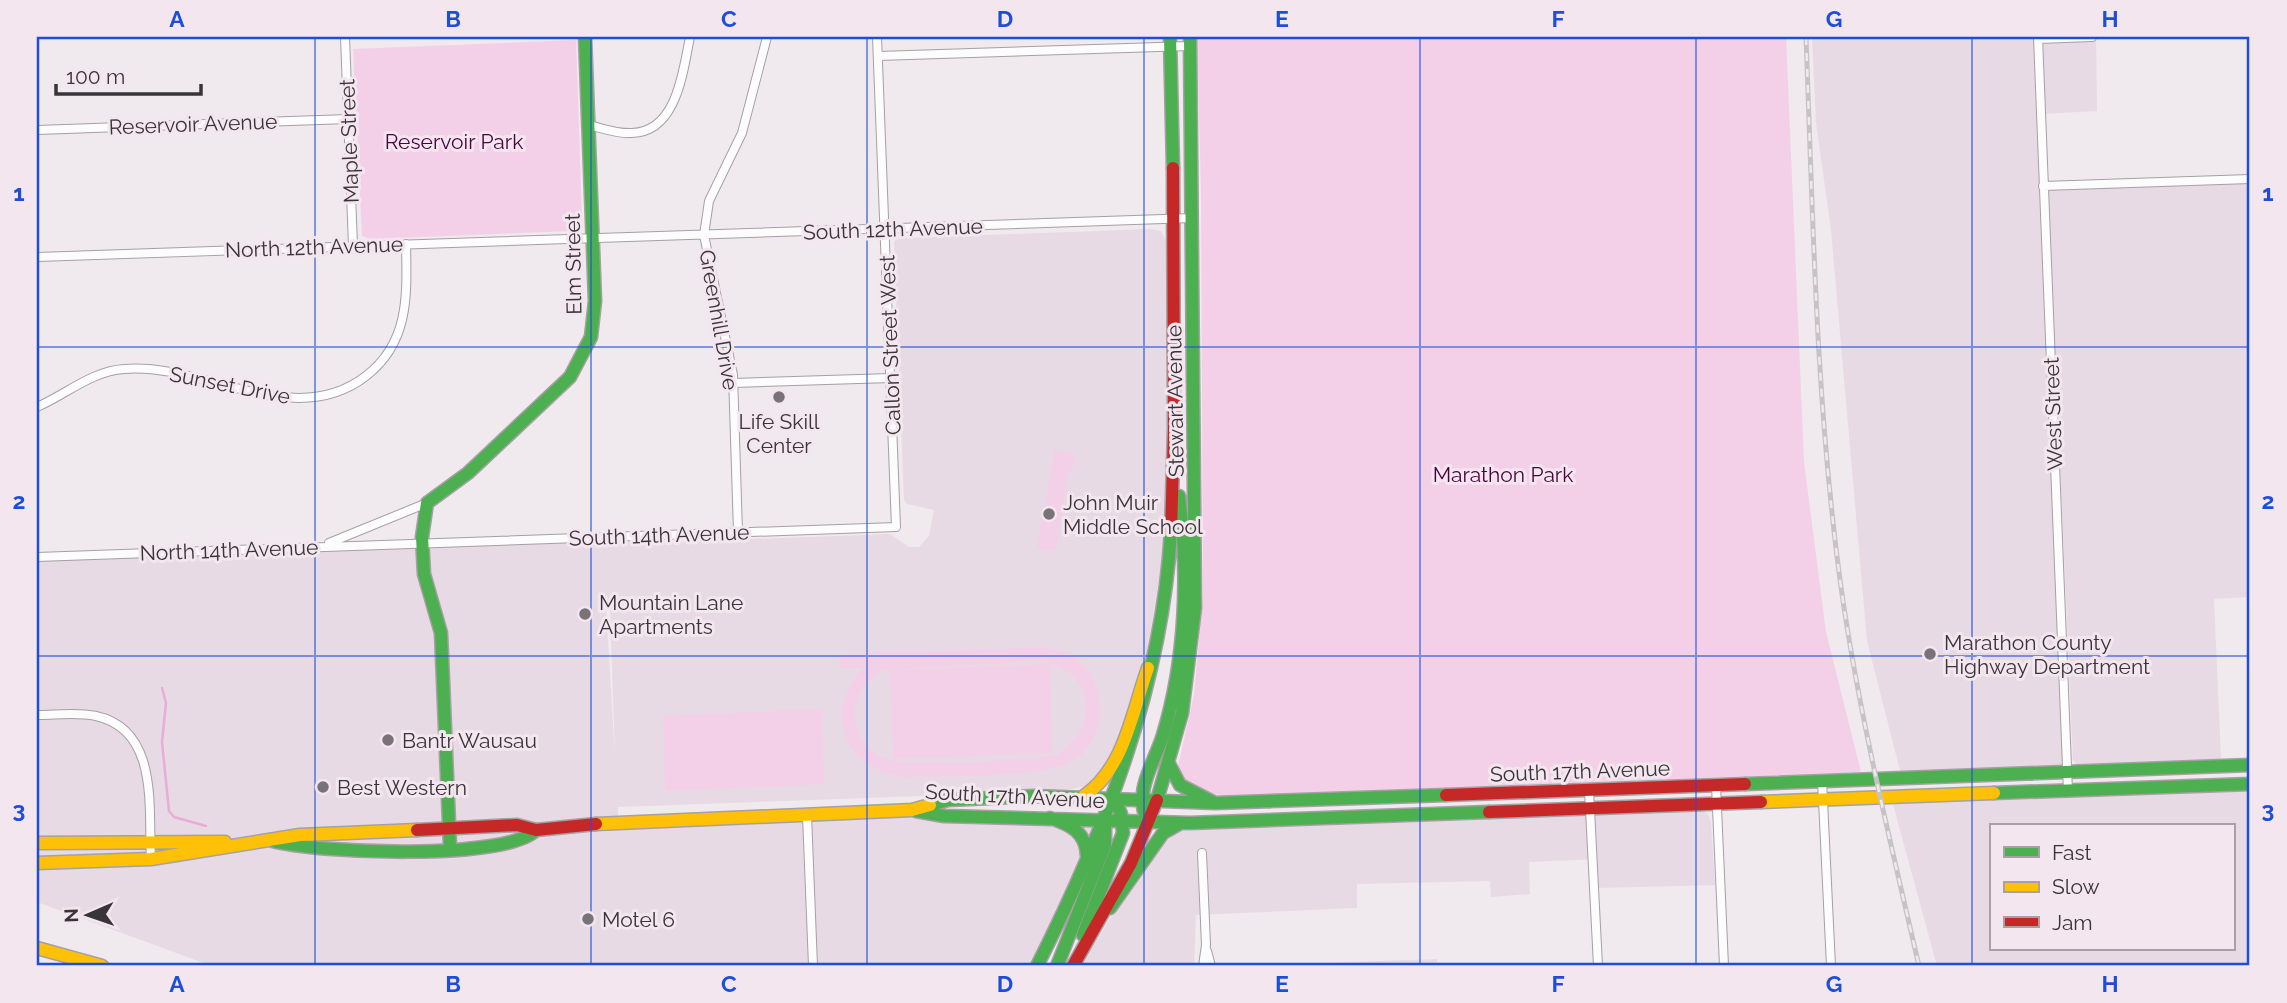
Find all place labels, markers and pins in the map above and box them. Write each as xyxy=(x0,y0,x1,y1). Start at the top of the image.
marker: Life Skill Center xyxy=(771,389,787,405)
place label: Life Skill Center xyxy=(739,409,820,458)
place label: John Muir Middle School xyxy=(1063,490,1203,539)
marker: John Muir Middle School xyxy=(1041,506,1057,522)
place label: Mountain Lane Apartments xyxy=(599,590,743,639)
marker: Mountain Lane Apartments xyxy=(577,606,593,622)
place label: Marathon County Highway Department xyxy=(1944,630,2150,679)
marker: Marathon County Highway Department xyxy=(1922,646,1938,662)
place label: Bantr Wausau xyxy=(402,728,537,753)
marker: Bantr Wausau xyxy=(380,732,396,748)
place label: Best Western xyxy=(337,775,467,800)
marker: Best Western xyxy=(315,779,331,795)
place label: Motel 6 xyxy=(602,907,675,932)
marker: Motel 6 xyxy=(580,911,596,927)

